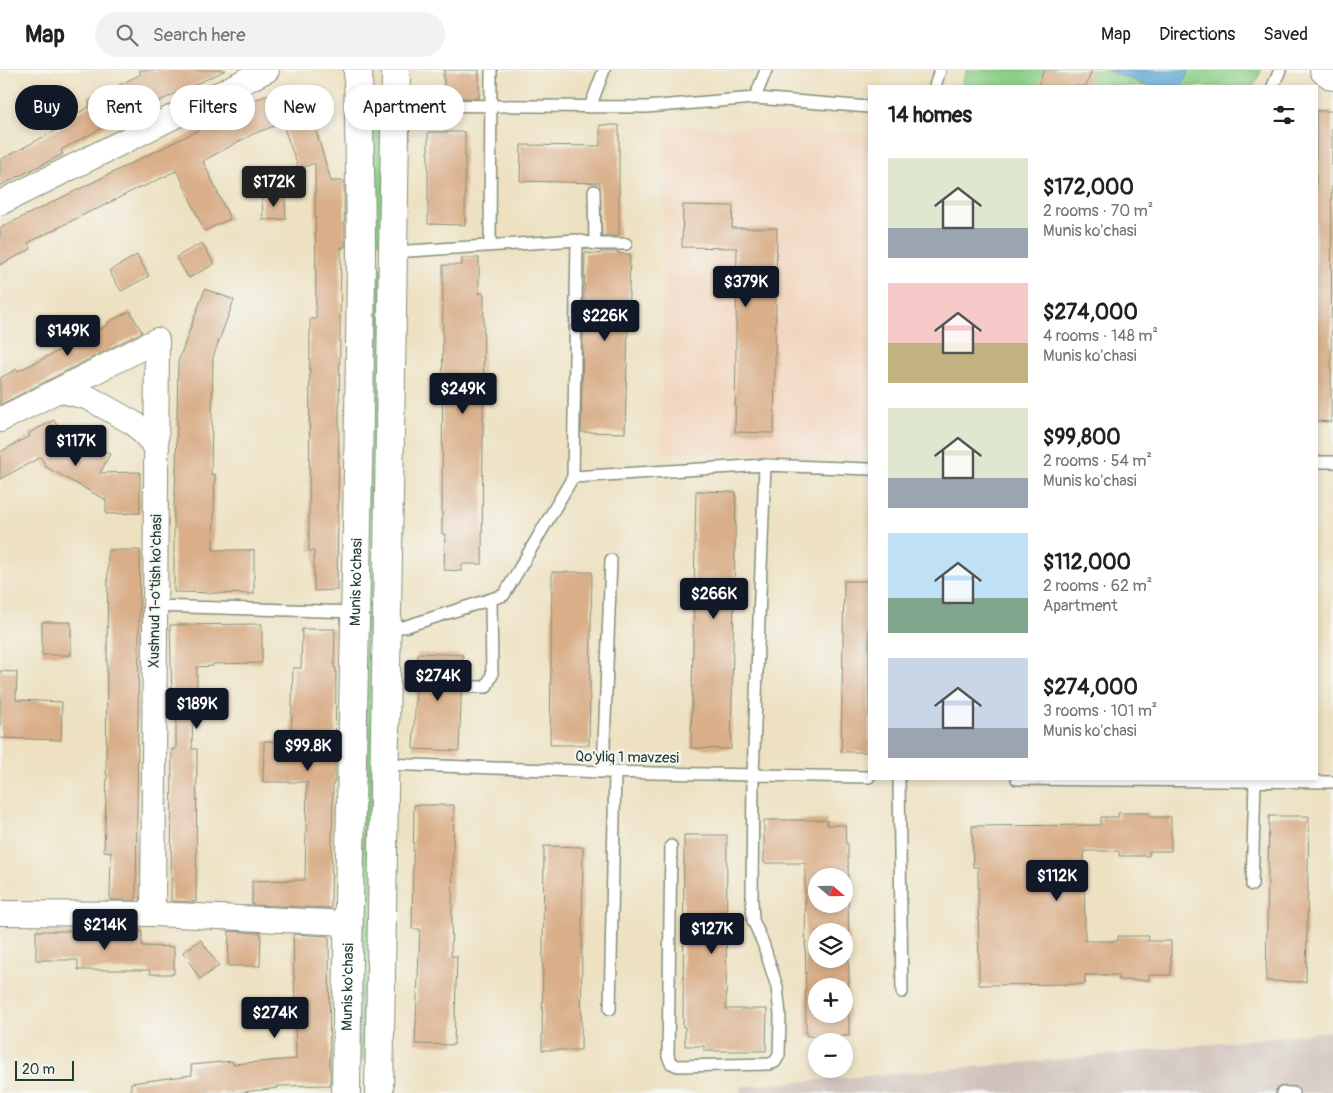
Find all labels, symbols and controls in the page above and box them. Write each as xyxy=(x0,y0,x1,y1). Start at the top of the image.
search box xyxy=(95,12,445,57)
text: Map xyxy=(25,20,65,49)
icon: search xyxy=(113,21,141,49)
text: Search here xyxy=(153,23,246,47)
text: Map xyxy=(1101,23,1131,46)
text: Directions xyxy=(1159,23,1235,46)
text: Saved xyxy=(1263,23,1308,46)
chip: Buy xyxy=(15,85,78,130)
chip: Rent xyxy=(88,85,160,130)
chip: Filters xyxy=(170,85,255,130)
chip: New xyxy=(265,85,334,130)
chip: Apartment xyxy=(344,85,464,130)
icon: filters xyxy=(1270,101,1298,129)
text: 14 homes xyxy=(888,102,972,129)
pin: $172K xyxy=(239,166,309,208)
text: $172K xyxy=(253,172,295,192)
text: $172,000 xyxy=(1043,174,1134,201)
icon: home xyxy=(928,178,988,238)
text: 2 rooms · 70 m² xyxy=(1043,201,1153,221)
text: Munis ko'chasi xyxy=(1043,221,1137,241)
pin: $379K xyxy=(711,266,781,308)
text: $379K xyxy=(724,272,768,292)
text: $274,000 xyxy=(1043,299,1138,326)
pin: $226K xyxy=(570,300,640,342)
icon: home xyxy=(928,303,988,363)
text: $226K xyxy=(582,306,628,326)
pin: $149K xyxy=(33,314,103,357)
text: $149K xyxy=(47,321,89,341)
text: 4 rooms · 148 m² xyxy=(1043,326,1158,346)
text: Munis ko'chasi xyxy=(1043,346,1137,366)
pin: $249K xyxy=(428,372,498,415)
text: $249K xyxy=(441,379,485,399)
pin: $117K xyxy=(41,424,111,467)
text: $99,800 xyxy=(1043,424,1121,451)
icon: home xyxy=(928,428,988,488)
text: $117K xyxy=(56,431,96,451)
text: 2 rooms · 54 m² xyxy=(1043,451,1152,471)
text: Munis ko'chasi xyxy=(1043,471,1137,491)
street label: Xushnud 1-o'tish ko'chasi xyxy=(145,514,166,668)
street label: Munis ko'chasi xyxy=(346,538,367,626)
text: $112,000 xyxy=(1043,549,1131,576)
icon: home xyxy=(928,553,988,613)
text: 2 rooms · 62 m² xyxy=(1043,576,1152,596)
pin: $266K xyxy=(679,578,749,620)
text: $266K xyxy=(691,584,737,604)
text: Apartment xyxy=(1043,596,1118,616)
pin: $274K xyxy=(403,660,473,702)
text: $274K xyxy=(415,666,461,686)
text: $274,000 xyxy=(1043,674,1138,701)
icon: home xyxy=(928,678,988,738)
pin: $189K xyxy=(162,688,232,730)
text: $189K xyxy=(177,694,217,714)
text: 3 rooms · 101 m² xyxy=(1043,701,1157,721)
text: Munis ko'chasi xyxy=(1043,721,1137,741)
pin: $99.8K xyxy=(267,730,349,772)
text: $99.8K xyxy=(285,736,331,756)
street label: Qo'yliq 1 mavzesi xyxy=(575,747,679,768)
pin: $112K xyxy=(1022,860,1092,902)
text: $112K xyxy=(1037,866,1077,886)
north arrow xyxy=(808,868,852,912)
map controls xyxy=(808,868,853,1078)
pin: $214K xyxy=(70,908,140,951)
pin: $127K xyxy=(677,912,747,955)
text: $214K xyxy=(84,915,126,935)
text: $127K xyxy=(691,919,733,939)
button: layers xyxy=(808,923,853,968)
street label: Munis ko'chasi xyxy=(338,943,358,1031)
button: + xyxy=(808,978,853,1023)
pin: $274K xyxy=(240,996,310,1039)
text: $274K xyxy=(252,1003,298,1023)
button: − xyxy=(808,1033,853,1078)
scale bar xyxy=(15,1058,74,1081)
text: 20 m xyxy=(22,1061,55,1078)

